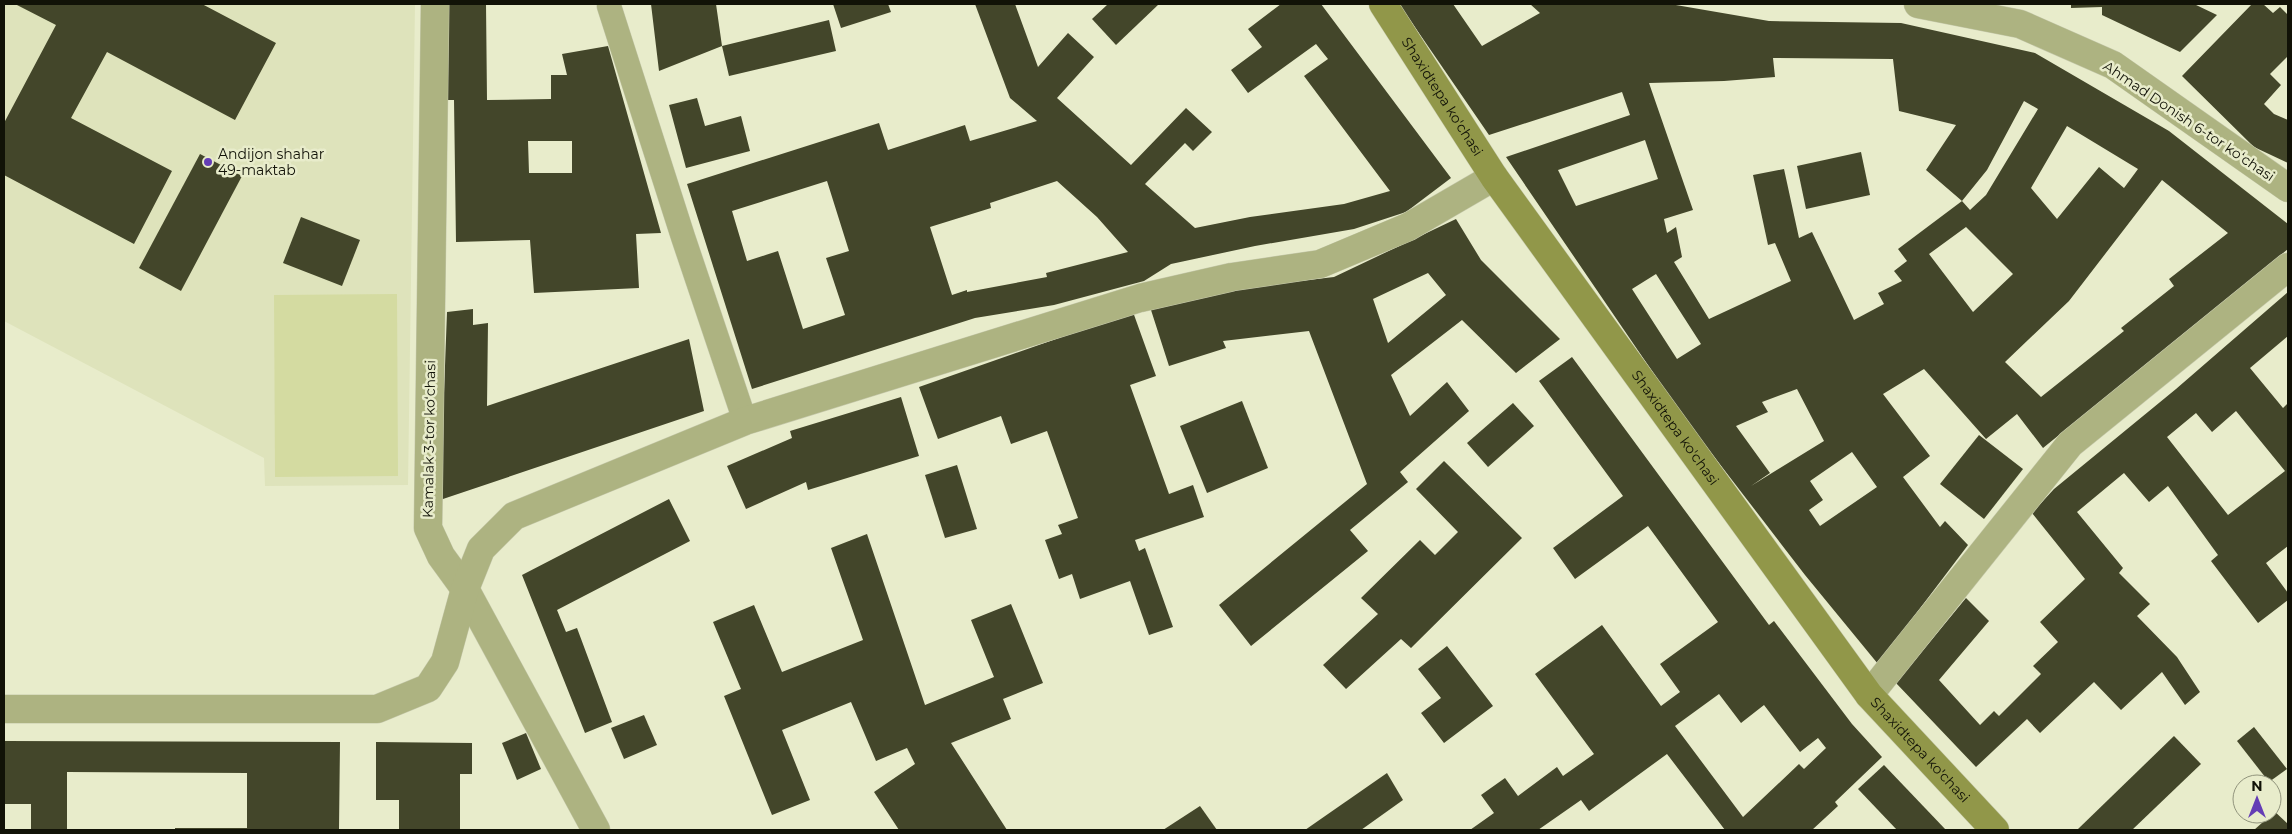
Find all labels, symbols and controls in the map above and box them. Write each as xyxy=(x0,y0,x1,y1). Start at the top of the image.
street label: Shaxidtepa ko'chasi xyxy=(1398,34,1487,159)
street label: Ahmad Donish 6-tor koʻchasi xyxy=(2100,57,2278,185)
place label: Andijon shahar 49-maktab xyxy=(218,145,325,179)
marker: Andijon shahar 49-maktab xyxy=(202,156,214,168)
street label: Kamalak 3-tor koʻchasi xyxy=(419,360,439,518)
street label: Shaxidtepa ko'chasi xyxy=(1628,367,1723,489)
street label: Shaxidtepa ko'chasi xyxy=(1867,693,1974,806)
north arrow xyxy=(2232,774,2282,824)
text: N xyxy=(2251,777,2263,795)

